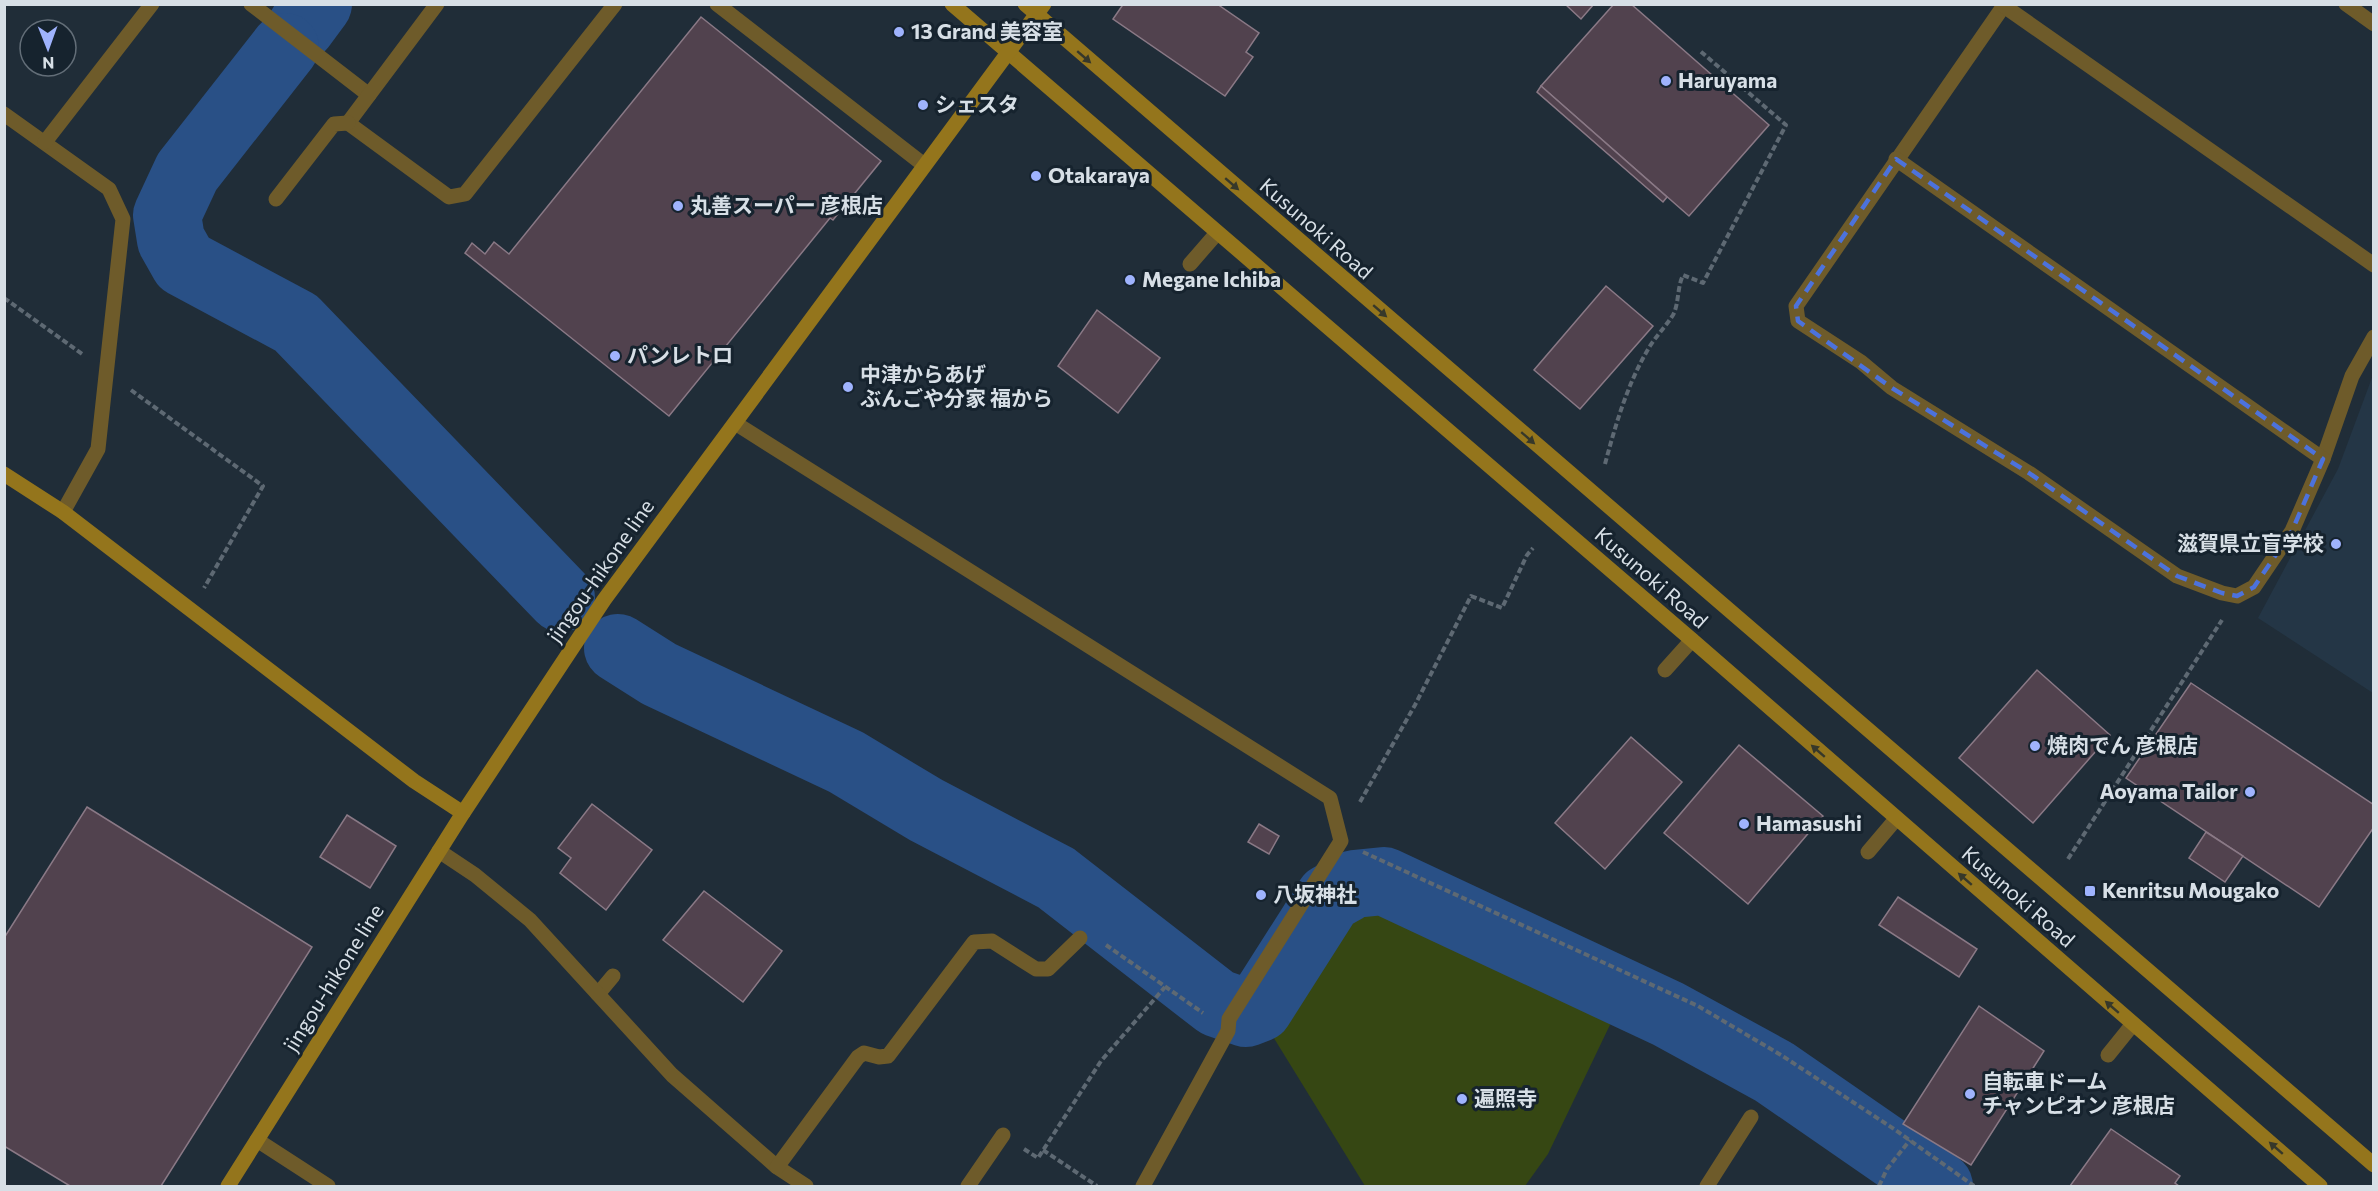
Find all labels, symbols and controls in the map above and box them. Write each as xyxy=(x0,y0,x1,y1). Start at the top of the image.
north arrow xyxy=(18,18,78,78)
place label: 13 Grand 美容室 xyxy=(911,18,1063,43)
marker: 13 Grand 美容室 xyxy=(892,25,906,39)
one-way arrow xyxy=(1076,50,1091,63)
text: N xyxy=(42,54,54,73)
place label: Haruyama xyxy=(1678,67,1777,92)
marker: Haruyama xyxy=(1659,74,1673,88)
place label: シェスタ xyxy=(935,91,1019,116)
marker: シェスタ xyxy=(916,98,930,112)
place label: Otakaraya xyxy=(1048,162,1150,187)
marker: Otakaraya xyxy=(1029,169,1043,183)
street label: Kusunoki Road xyxy=(1255,172,1378,284)
one-way arrow xyxy=(1224,177,1239,190)
place label: 丸善スーパー 彦根店 xyxy=(690,192,883,217)
marker: 丸善スーパー 彦根店 xyxy=(671,199,685,213)
place label: Megane Ichiba xyxy=(1142,266,1281,291)
marker: Megane Ichiba xyxy=(1123,273,1137,287)
one-way arrow xyxy=(1372,304,1387,317)
place label: パンレトロ xyxy=(627,342,733,367)
marker: パンレトロ xyxy=(608,349,622,363)
place label: 中津からあげ ぶんごや分家 福から xyxy=(860,361,1053,410)
marker: 中津からあげ ぶんごや分家 福から xyxy=(841,380,855,394)
one-way arrow xyxy=(1520,432,1536,445)
street label: jingou-hikone line xyxy=(541,494,658,647)
street label: Kusunoki Road xyxy=(1590,521,1713,633)
place label: 滋賀県立盲学校 xyxy=(2177,530,2324,555)
marker: 滋賀県立盲学校 xyxy=(2329,537,2343,551)
place label: 焼肉でん 彦根店 xyxy=(2047,732,2198,757)
marker: 焼肉でん 彦根店 xyxy=(2028,739,2042,753)
one-way arrow xyxy=(1811,745,1826,758)
place label: Aoyama Tailor xyxy=(2100,778,2238,803)
marker: Aoyama Tailor xyxy=(2243,785,2257,799)
place label: Hamasushi xyxy=(1756,810,1862,835)
marker: Hamasushi xyxy=(1737,817,1751,831)
street label: Kusunoki Road xyxy=(1957,840,2080,952)
one-way arrow xyxy=(1958,873,1973,886)
place label: Kenritsu Mougako xyxy=(2102,877,2279,902)
place label: 八坂神社 xyxy=(1273,881,1357,906)
marker: Kenritsu Mougako xyxy=(2083,884,2097,898)
marker: 八坂神社 xyxy=(1254,888,1268,902)
street label: jingou-hikone line xyxy=(277,899,388,1055)
one-way arrow xyxy=(2104,1000,2120,1013)
place label: 自転車ドーム チャンピオン 彦根店 xyxy=(1982,1068,2175,1117)
place label: 遍照寺 xyxy=(1474,1085,1537,1110)
marker: 自転車ドーム チャンピオン 彦根店 xyxy=(1963,1087,1977,1101)
marker: 遍照寺 xyxy=(1455,1092,1469,1106)
one-way arrow xyxy=(2268,1141,2283,1155)

